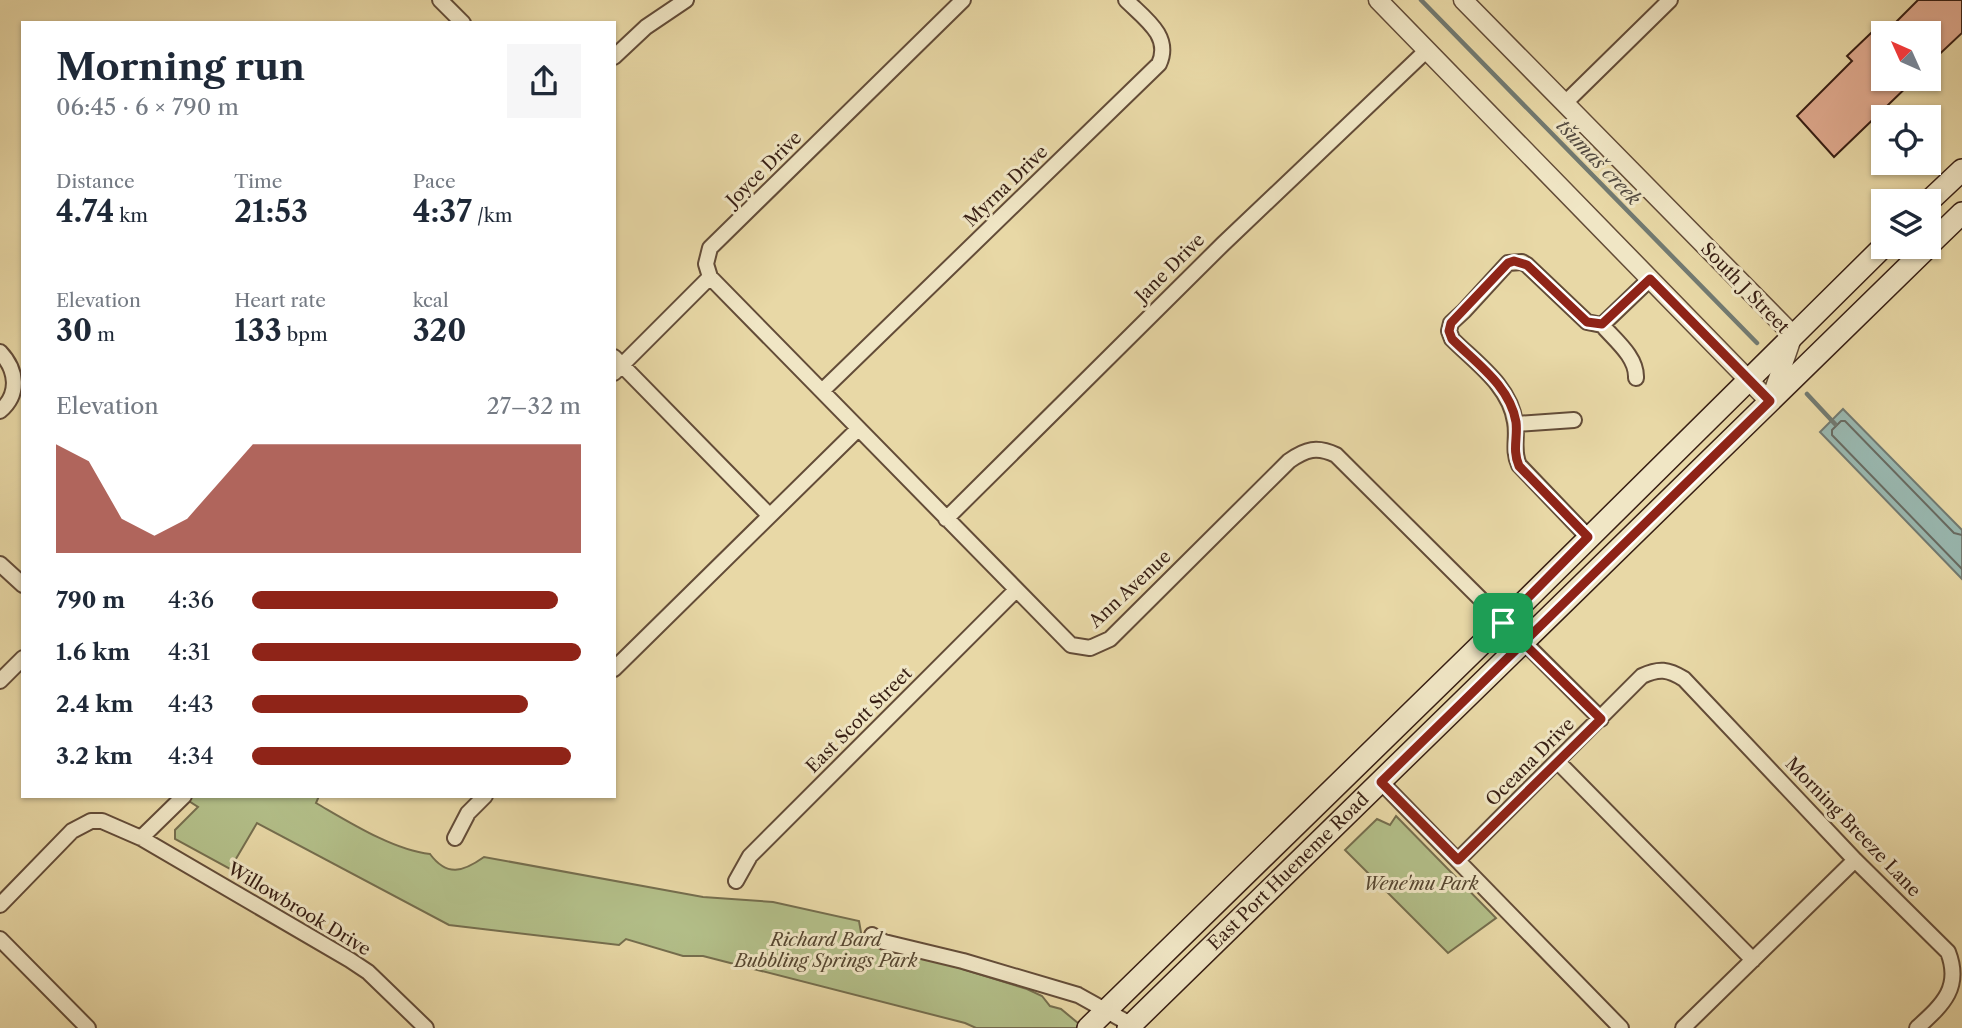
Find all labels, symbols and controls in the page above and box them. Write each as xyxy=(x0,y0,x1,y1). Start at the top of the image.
north arrow xyxy=(1871,21,1941,91)
map controls xyxy=(1871,21,1941,259)
text: Morning run xyxy=(56,43,305,90)
button: share xyxy=(507,44,581,118)
text: 06:45 · 6 × 790 m xyxy=(56,93,239,121)
button: locate xyxy=(1871,105,1941,175)
water label: tšumaš creek xyxy=(1552,115,1645,210)
street label: Joyce Drive xyxy=(720,127,806,213)
street label: Myrna Drive xyxy=(960,141,1052,231)
text: Distance xyxy=(56,170,135,193)
text: Time xyxy=(234,170,282,193)
text: Pace xyxy=(413,170,456,193)
button: layers xyxy=(1871,189,1941,259)
text: 4.74 xyxy=(56,193,114,230)
text: 21:53 xyxy=(234,193,308,230)
text: 4:37 xyxy=(413,193,472,230)
text: km xyxy=(114,204,148,227)
text: /km xyxy=(472,204,513,227)
street label: Jane Drive xyxy=(1129,229,1209,309)
street label: South J Street xyxy=(1696,238,1794,338)
text: Elevation xyxy=(56,289,141,312)
text: Heart rate xyxy=(234,289,326,312)
text: kcal xyxy=(413,289,449,312)
text: 30 xyxy=(56,312,92,349)
text: 133 xyxy=(234,312,282,349)
text: 320 xyxy=(413,312,466,349)
text: m xyxy=(92,323,115,346)
text: bpm xyxy=(282,323,328,346)
text: Elevation xyxy=(56,392,159,420)
text: 27–32 m xyxy=(486,392,581,420)
street label: Ann Avenue xyxy=(1084,546,1176,633)
text: 790 m xyxy=(56,586,125,614)
text: 4:36 xyxy=(168,586,214,614)
pin xyxy=(1473,593,1533,653)
icon: arrive xyxy=(1484,604,1522,642)
text: 1.6 km xyxy=(56,638,130,666)
text: 4:31 xyxy=(168,638,210,666)
street label: East Scott Street xyxy=(802,662,917,777)
text: 2.4 km xyxy=(56,690,133,718)
text: 4:43 xyxy=(168,690,214,718)
street label: Oceana Drive xyxy=(1481,713,1579,811)
text: 3.2 km xyxy=(56,742,133,770)
text: 4:34 xyxy=(168,742,214,770)
street label: Morning Breeze Lane xyxy=(1781,753,1925,901)
street label: East Port Hueneme Road xyxy=(1203,788,1373,955)
street label: Willowbrook Drive xyxy=(223,857,375,960)
park label: Wene'mu Park xyxy=(1363,873,1479,895)
park label: Richard Bard Bubbling Springs Park xyxy=(732,929,918,972)

